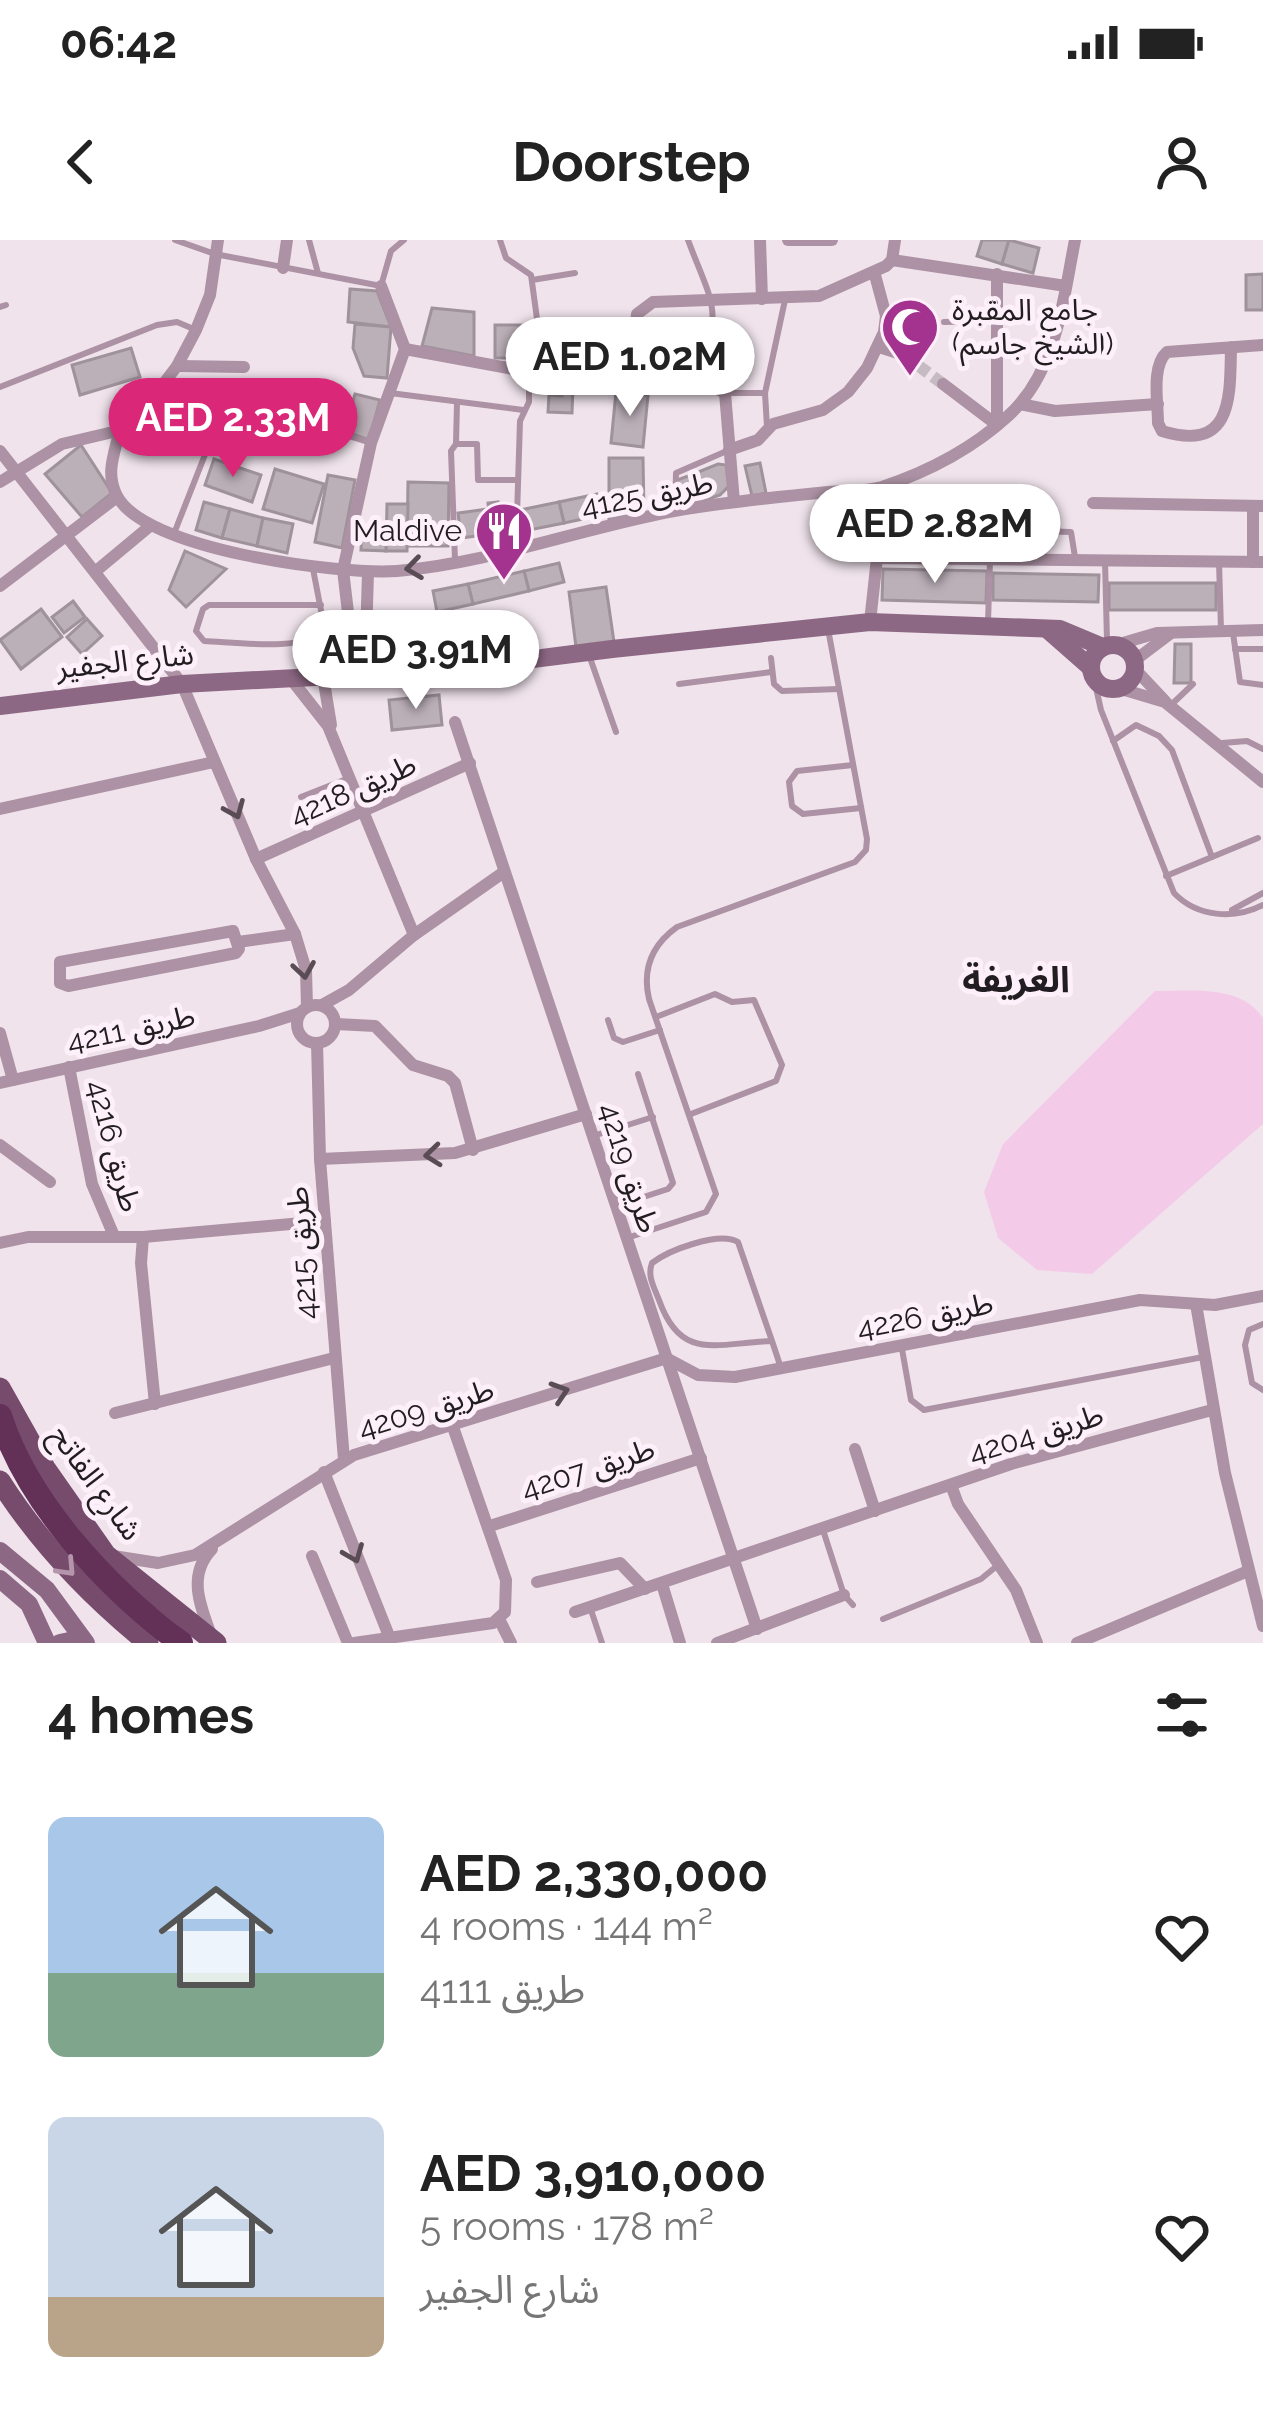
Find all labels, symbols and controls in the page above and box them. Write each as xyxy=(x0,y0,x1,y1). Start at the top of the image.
text: 06:42 xyxy=(60,16,177,69)
icon: back xyxy=(48,129,114,195)
icon: person xyxy=(1149,129,1215,195)
text: Doorstep xyxy=(512,130,751,194)
place label: جامع المقبرة (الشيخ جاسم) xyxy=(952,292,1114,367)
mosque icon: جامع المقبرة (الشيخ جاسم) xyxy=(879,296,941,378)
pin: AED 1.02M xyxy=(493,317,767,419)
text: AED 1.02M xyxy=(533,333,727,379)
pin: AED 2.33M xyxy=(96,378,370,480)
text: AED 2.33M xyxy=(136,394,330,440)
street label: طريق 4125 xyxy=(578,465,716,525)
pin: AED 2.82M xyxy=(798,484,1072,586)
restaurant icon: Maldive xyxy=(473,500,535,582)
text: AED 2.82M xyxy=(837,500,1034,546)
place label: Maldive xyxy=(353,513,462,548)
one-way arrow xyxy=(404,554,424,580)
pin: AED 3.91M xyxy=(279,610,553,712)
text: AED 3.91M xyxy=(319,626,513,672)
street label: شارع الجفير xyxy=(53,636,196,690)
street label: طريق 4218 xyxy=(284,746,422,834)
one-way arrow xyxy=(221,798,245,819)
district label: الغريفة xyxy=(962,958,1070,1001)
one-way arrow xyxy=(290,960,316,979)
street label: طريق 4211 xyxy=(64,998,198,1060)
street label: طريق 4216 xyxy=(79,1076,149,1216)
street label: طريق 4219 xyxy=(591,1098,667,1238)
one-way arrow xyxy=(423,1142,442,1167)
street label: طريق 4215 xyxy=(279,1185,325,1321)
street label: طريق 4226 xyxy=(854,1285,996,1347)
street label: طريق 4209 xyxy=(354,1371,498,1447)
one-way arrow xyxy=(549,1381,570,1406)
street label: طريق 4204 xyxy=(964,1396,1108,1472)
street label: شارع الفاتح xyxy=(39,1419,150,1550)
street label: طريق 4207 xyxy=(517,1431,659,1507)
one-way arrow xyxy=(340,1543,365,1564)
one-way arrow xyxy=(52,1555,74,1576)
icon: filters xyxy=(1149,1682,1215,1748)
text: 4 homes xyxy=(48,1685,254,1745)
text: AED 2,330,000 xyxy=(420,1843,768,1903)
icon: home xyxy=(144,1865,288,2009)
text: 4 rooms · 144 m² xyxy=(420,1903,713,1949)
icon: heart xyxy=(1149,1904,1215,1970)
text: طريق 4111 xyxy=(420,1966,585,2012)
text: AED 3,910,000 xyxy=(420,2143,766,2203)
icon: home xyxy=(144,2165,288,2309)
text: 5 rooms · 178 m² xyxy=(420,2203,714,2249)
icon: heart xyxy=(1149,2204,1215,2270)
text: شارع الجفير xyxy=(420,2266,600,2312)

